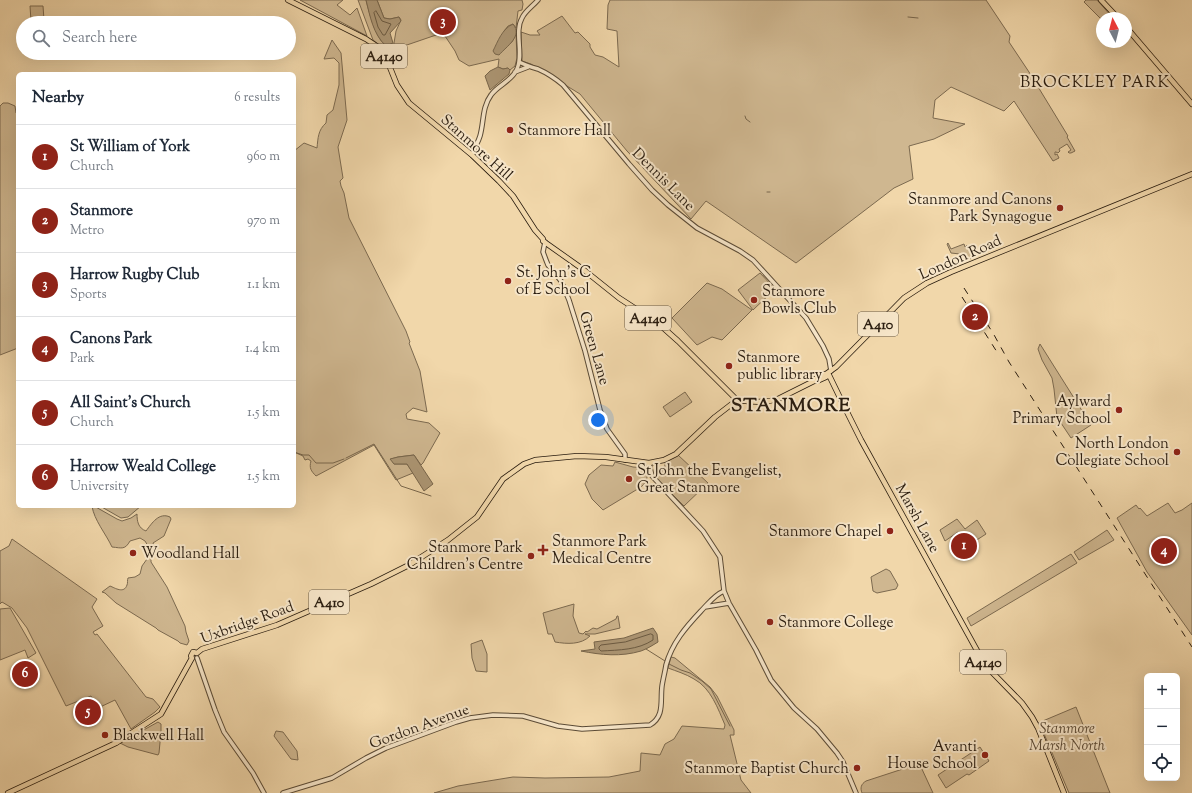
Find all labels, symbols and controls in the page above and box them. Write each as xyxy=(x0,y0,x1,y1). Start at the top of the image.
pin: 3 xyxy=(430,7,456,37)
north arrow xyxy=(1096,12,1132,48)
search box xyxy=(16,16,296,60)
icon: search xyxy=(30,27,52,49)
text: Search here xyxy=(62,28,137,49)
road number: A4140 xyxy=(361,44,407,68)
district label: BROCKLEY PARK xyxy=(1020,72,1170,95)
text: Nearby xyxy=(32,86,84,110)
text: 6 results xyxy=(234,89,280,107)
street label: Stanmore Hill xyxy=(435,110,517,186)
place label: Stanmore Hall xyxy=(518,121,611,142)
marker: Stanmore Hall xyxy=(505,125,515,135)
text: St William of York xyxy=(70,137,190,158)
street label: Dennis Lane xyxy=(627,144,699,216)
text: 1 xyxy=(43,148,47,166)
text: 960 m xyxy=(247,148,280,166)
text: Church xyxy=(70,158,114,176)
place label: Stanmore and Canons Park Synagogue xyxy=(908,190,1052,228)
text: Stanmore xyxy=(70,201,133,222)
marker: Stanmore and Canons Park Synagogue xyxy=(1055,203,1065,213)
text: 2 xyxy=(42,212,48,230)
text: 970 m xyxy=(247,212,280,230)
text: Metro xyxy=(70,222,104,240)
street label: London Road xyxy=(916,231,1006,286)
place label: St. John's C of E School xyxy=(516,263,591,301)
text: Harrow Rugby Club xyxy=(70,265,199,286)
text: 3 xyxy=(42,276,48,294)
text: 1.1 km xyxy=(247,276,280,294)
marker: St. John's C of E School xyxy=(503,276,513,286)
place label: Stanmore Bowls Club xyxy=(762,282,836,320)
text: Sports xyxy=(70,286,107,304)
marker: Stanmore Bowls Club xyxy=(749,295,759,305)
pin: 2 xyxy=(962,302,988,332)
road number: A4140 xyxy=(625,306,671,330)
street label: Green Lane xyxy=(573,309,614,388)
road number: A410 xyxy=(858,312,898,336)
text: Canons Park xyxy=(70,329,152,350)
text: 4 xyxy=(42,340,48,358)
text: 1.4 km xyxy=(245,340,280,358)
place label: Stanmore public library xyxy=(737,348,823,386)
text: Park xyxy=(70,350,95,368)
marker: Stanmore public library xyxy=(724,361,734,371)
place label: Aylward Primary School xyxy=(1013,392,1112,430)
text: All Saint's Church xyxy=(70,393,191,414)
district label: STANMORE xyxy=(731,393,851,420)
text: 5 xyxy=(43,404,47,422)
text: 1.5 km xyxy=(247,404,280,422)
marker: Aylward Primary School xyxy=(1114,405,1124,415)
your location xyxy=(588,410,608,430)
text: Church xyxy=(70,414,114,432)
place label: North London Collegiate School xyxy=(1056,434,1169,472)
marker: North London Collegiate School xyxy=(1172,447,1182,457)
text: Harrow Weald College xyxy=(70,457,216,478)
place label: St John the Evangelist, Great Stanmore xyxy=(637,461,782,499)
text: 6 xyxy=(42,468,48,486)
text: 1.5 km xyxy=(247,468,280,486)
marker: St John the Evangelist, Great Stanmore xyxy=(624,474,634,484)
text: University xyxy=(70,478,129,496)
street label: Marsh Lane xyxy=(889,481,944,557)
place label: Stanmore Chapel xyxy=(769,522,882,543)
marker: Stanmore Chapel xyxy=(885,526,895,536)
pin: 1 xyxy=(951,531,977,561)
place label: Stanmore Park Medical Centre xyxy=(552,532,651,570)
pin: 4 xyxy=(1151,536,1177,566)
place label: Stanmore Park Children's Centre xyxy=(407,538,523,576)
place label: Woodland Hall xyxy=(141,544,240,565)
marker: Stanmore Park Medical Centre xyxy=(537,544,549,556)
marker: Woodland Hall xyxy=(128,548,138,558)
marker: Stanmore Park Children's Centre xyxy=(526,551,536,561)
road number: A410 xyxy=(309,590,349,614)
street label: Uxbridge Road xyxy=(198,597,297,650)
place label: Stanmore College xyxy=(778,613,893,634)
marker: Stanmore College xyxy=(765,617,775,627)
road number: A4140 xyxy=(960,650,1006,674)
pin: 6 xyxy=(12,659,38,689)
map controls xyxy=(1144,673,1180,781)
button: + xyxy=(1144,673,1180,709)
pin: 5 xyxy=(75,697,101,727)
street label: Gordon Avenue xyxy=(367,700,472,755)
button: − xyxy=(1144,709,1180,745)
park label: Stanmore Marsh North xyxy=(1029,719,1106,757)
place label: Blackwell Hall xyxy=(113,726,204,747)
marker: Blackwell Hall xyxy=(100,730,110,740)
place label: Avanti House School xyxy=(887,737,977,775)
button: locate xyxy=(1144,745,1180,781)
marker: Avanti House School xyxy=(980,750,990,760)
place label: Stanmore Baptist Church xyxy=(684,759,849,780)
marker: Stanmore Baptist Church xyxy=(852,763,862,773)

